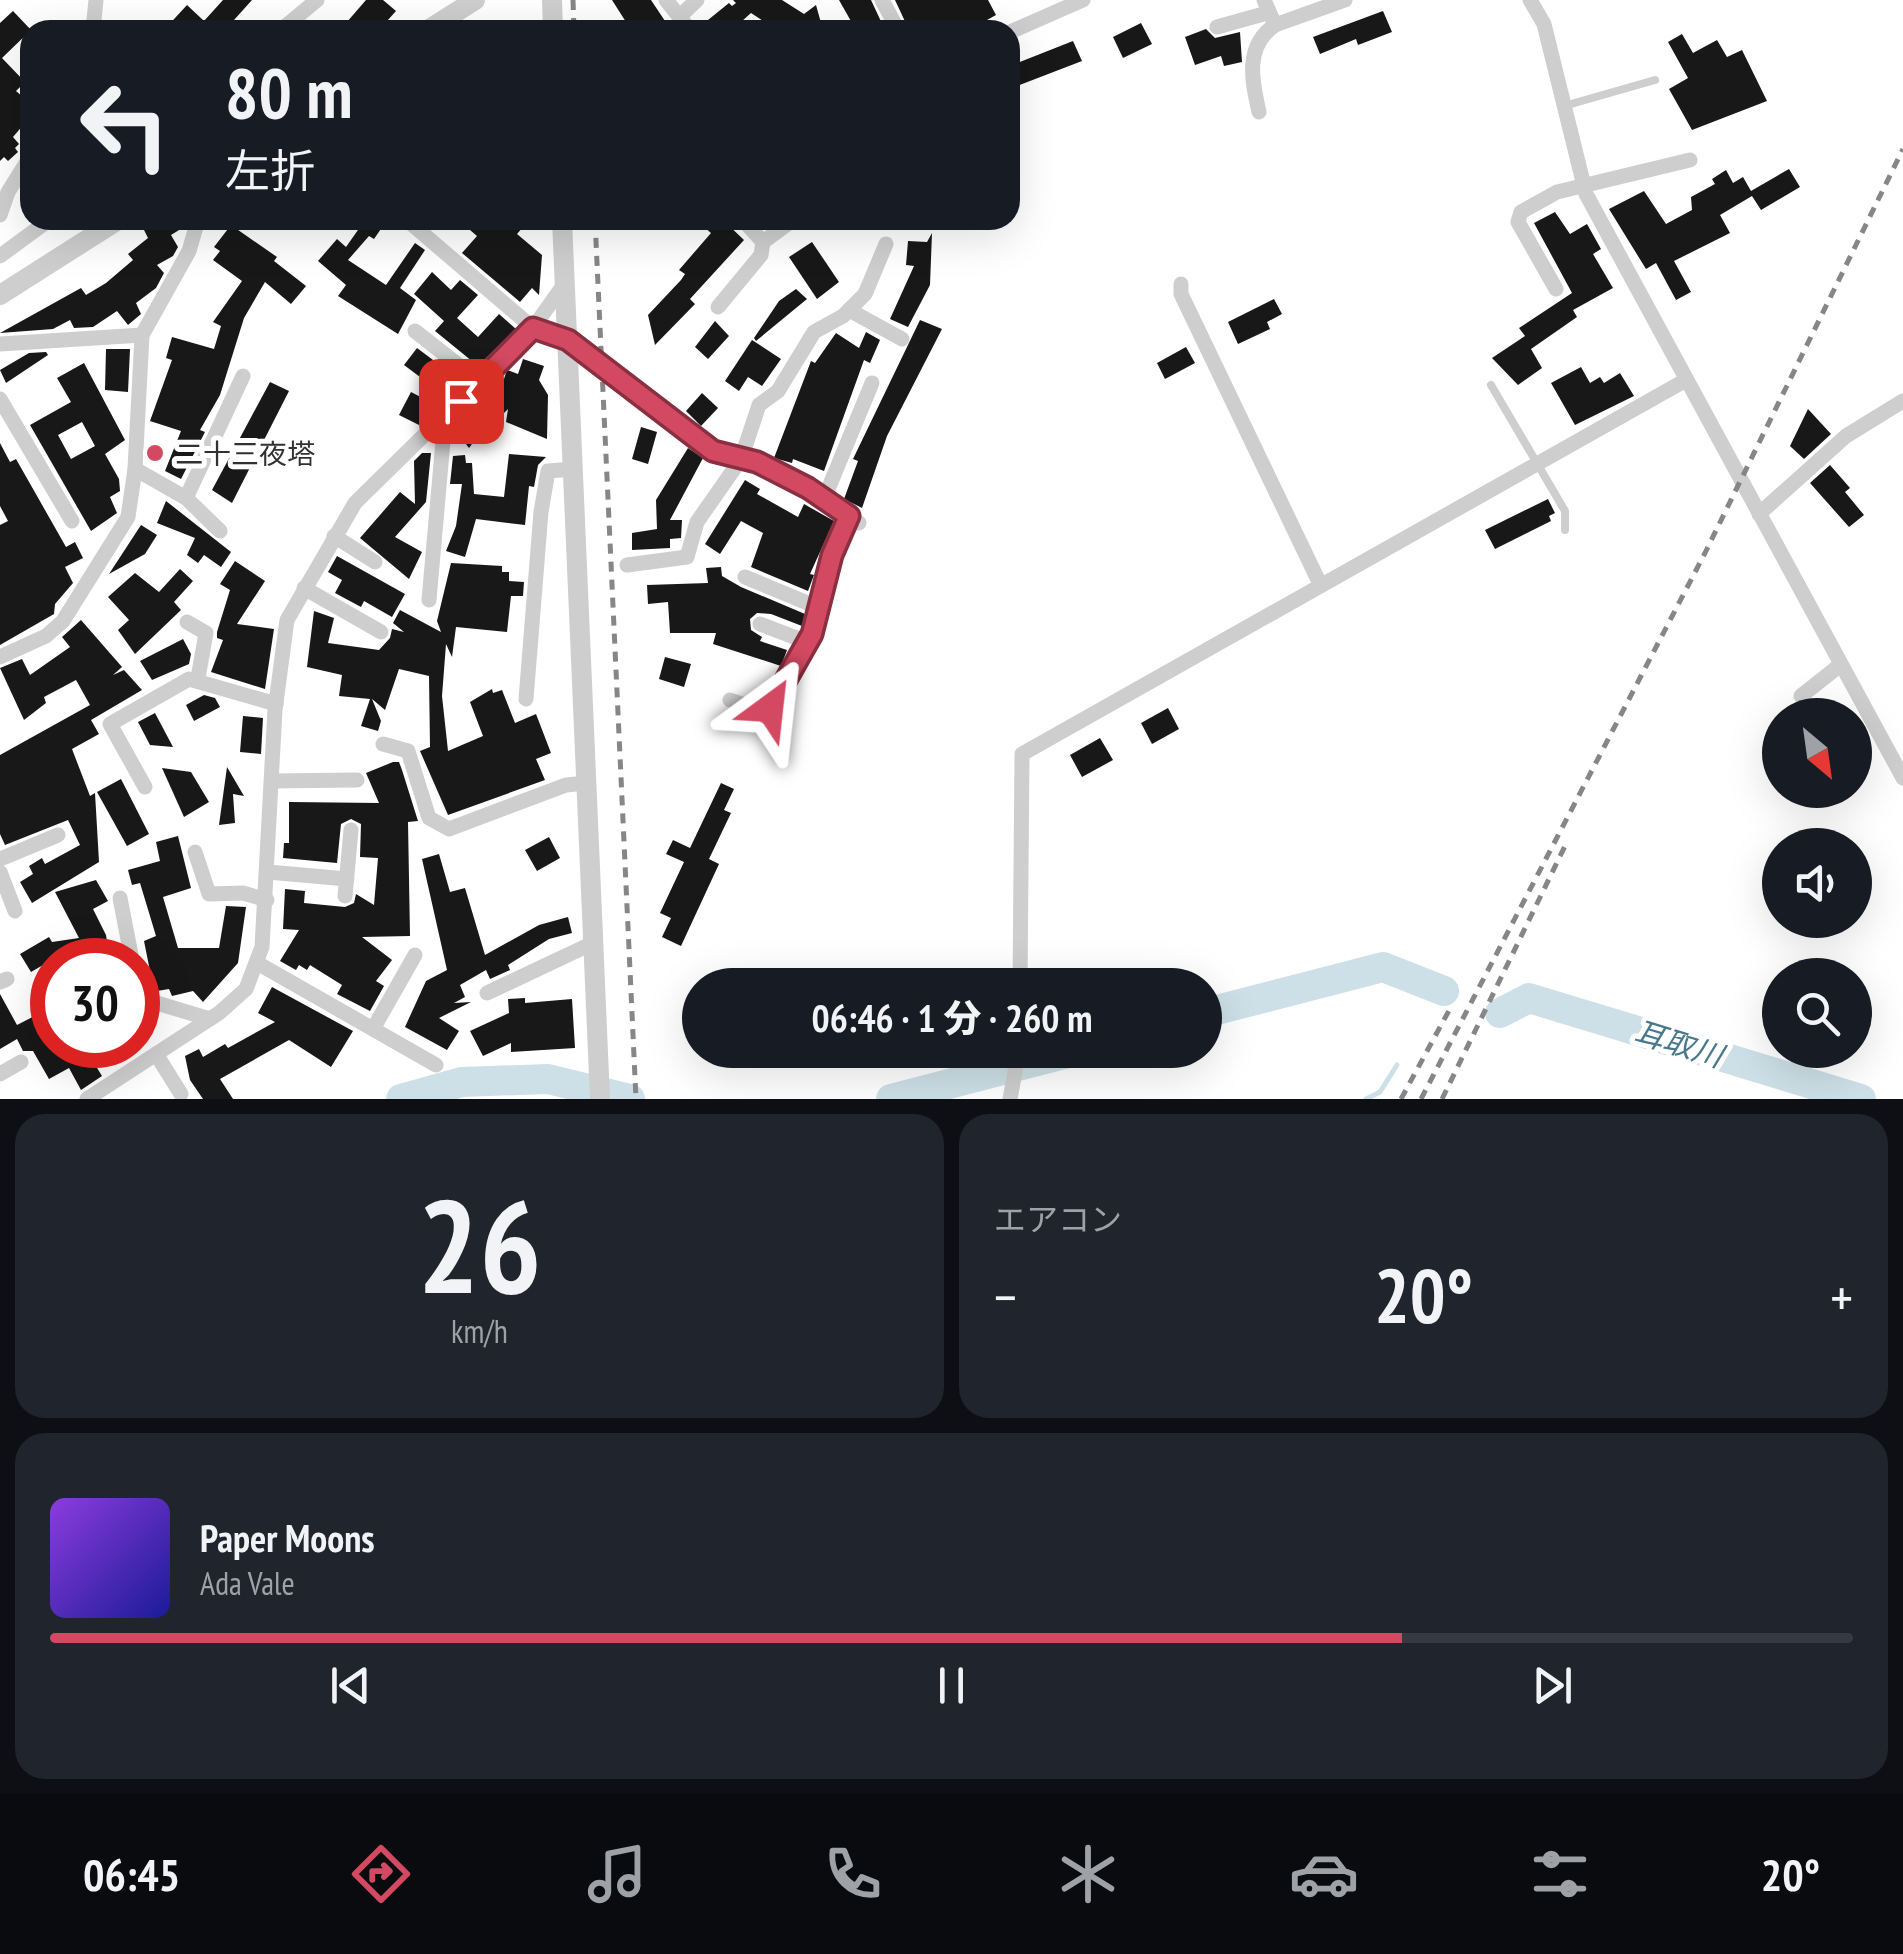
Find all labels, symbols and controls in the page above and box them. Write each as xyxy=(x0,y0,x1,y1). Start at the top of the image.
text: 80 m xyxy=(225,47,353,137)
icon: left xyxy=(60,60,190,190)
text: 左折 xyxy=(225,141,315,199)
pin xyxy=(419,359,504,444)
icon: arrive xyxy=(434,374,489,429)
place label: 二十三夜塔 xyxy=(175,435,315,472)
marker: 二十三夜塔 xyxy=(144,442,166,464)
position arrow xyxy=(718,656,822,760)
north arrow xyxy=(1762,698,1872,808)
map controls xyxy=(1762,698,1872,1068)
button: sound xyxy=(1762,828,1872,938)
speed limit sign: 30 xyxy=(30,938,160,1068)
button: search xyxy=(1762,958,1872,1068)
text: 06:46 · 1 分 · 260 m xyxy=(812,993,1092,1042)
water label: 耳取川 xyxy=(1630,1011,1731,1076)
text: 26 xyxy=(417,1161,542,1329)
text: エアコン xyxy=(994,1198,1122,1240)
text: 20° xyxy=(1374,1247,1473,1344)
text: − xyxy=(994,1261,1017,1332)
text: + xyxy=(1830,1261,1853,1332)
text: km/h xyxy=(451,1310,508,1352)
text: Paper Moons xyxy=(200,1513,375,1562)
text: Ada Vale xyxy=(200,1562,295,1604)
icon: previous xyxy=(323,1658,378,1713)
icon: pause xyxy=(924,1658,979,1713)
icon: next xyxy=(1525,1658,1580,1713)
icon: directions xyxy=(346,1839,416,1909)
icon: music xyxy=(582,1839,652,1909)
icon: phone xyxy=(818,1839,888,1909)
icon: climate xyxy=(1053,1839,1123,1909)
icon: car xyxy=(1289,1839,1359,1909)
icon: filters xyxy=(1525,1839,1595,1909)
text: 06:45 xyxy=(83,1845,180,1903)
text: 20° xyxy=(1761,1845,1820,1903)

